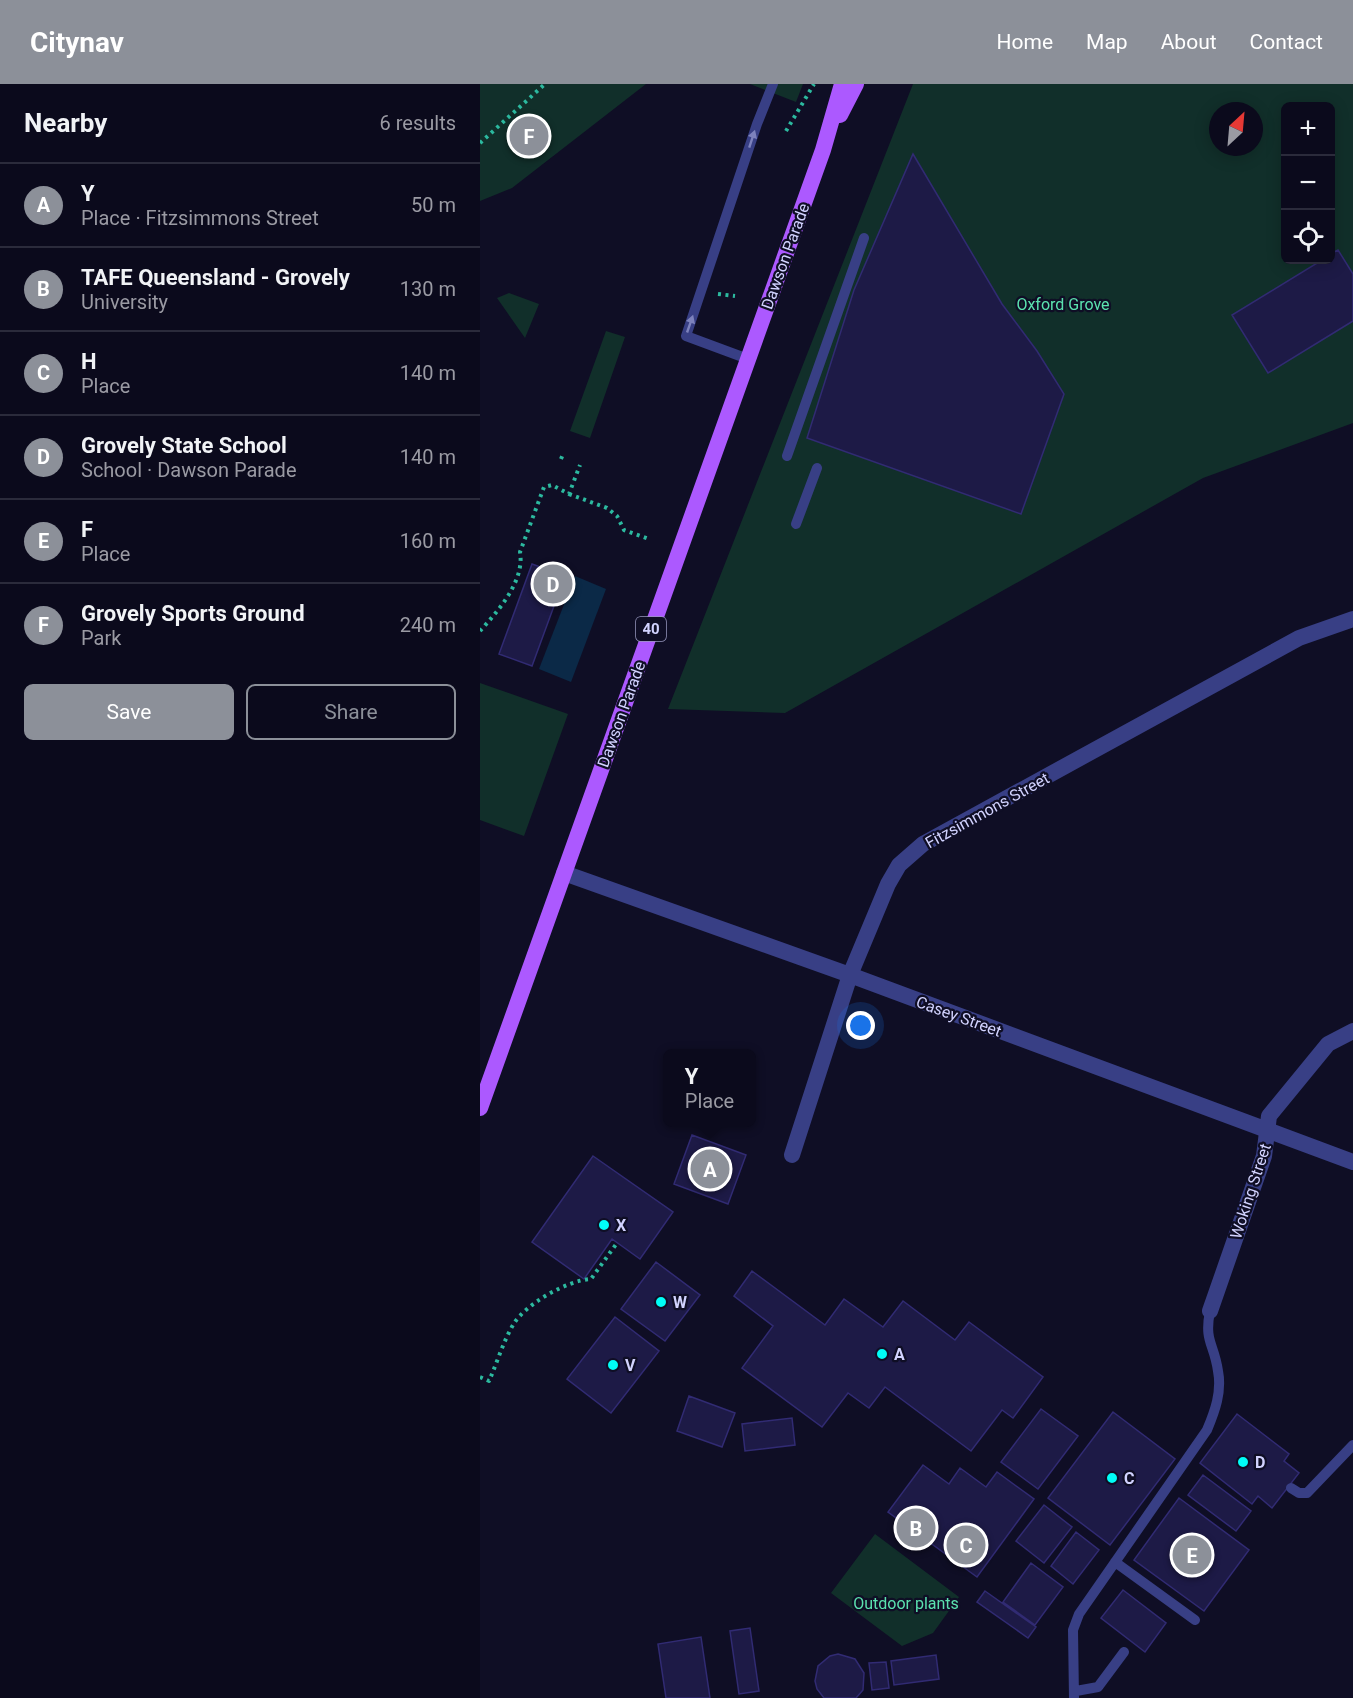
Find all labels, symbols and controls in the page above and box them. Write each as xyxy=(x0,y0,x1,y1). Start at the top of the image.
text: Citynav xyxy=(30,26,124,59)
text: Home xyxy=(997,30,1053,54)
text: Map xyxy=(1086,30,1128,54)
text: About xyxy=(1161,30,1217,54)
text: Contact xyxy=(1250,30,1323,54)
north arrow xyxy=(1209,102,1263,156)
map controls xyxy=(1281,102,1335,264)
button: + xyxy=(1281,102,1335,156)
text: Nearby xyxy=(24,108,107,138)
text: 6 results xyxy=(380,111,456,135)
pin: F xyxy=(509,113,548,158)
one-way arrow xyxy=(748,130,758,148)
button: − xyxy=(1281,156,1335,210)
text: Y xyxy=(81,181,95,206)
text: A xyxy=(37,193,50,217)
text: 50 m xyxy=(411,193,456,217)
street label: Dawson Parade xyxy=(757,201,813,312)
text: Place · Fitzsimmons Street xyxy=(81,206,319,230)
button: locate xyxy=(1281,210,1335,264)
text: TAFE Queensland - Grovely xyxy=(81,265,350,290)
text: B xyxy=(37,277,50,301)
text: 130 m xyxy=(400,277,456,301)
text: University xyxy=(81,290,168,314)
park label: Oxford Grove xyxy=(1016,295,1110,314)
one-way arrow xyxy=(686,315,696,333)
text: H xyxy=(81,349,97,374)
text: C xyxy=(37,361,50,385)
text: 140 m xyxy=(400,361,456,385)
text: Place xyxy=(81,374,130,398)
text: Grovely State School xyxy=(81,433,287,458)
text: D xyxy=(37,445,50,469)
text: 140 m xyxy=(400,445,456,469)
text: School · Dawson Parade xyxy=(81,458,297,482)
text: F xyxy=(81,517,93,542)
text: E xyxy=(38,529,49,553)
text: 160 m xyxy=(400,529,456,553)
text: Place xyxy=(81,542,130,566)
pin: D xyxy=(534,562,572,606)
text: Grovely Sports Ground xyxy=(81,601,305,626)
text: F xyxy=(38,613,49,637)
text: 240 m xyxy=(400,613,456,637)
road number: 40 xyxy=(636,617,666,641)
text: Park xyxy=(81,626,121,650)
street label: Dawson Parade xyxy=(593,659,649,770)
button: Save xyxy=(24,684,234,740)
button: Share xyxy=(246,684,456,740)
street label: Fitzsimmons Street xyxy=(922,769,1052,852)
street label: Casey Street xyxy=(914,992,1004,1041)
your location xyxy=(846,1011,875,1040)
popup xyxy=(663,1049,756,1127)
text: Y xyxy=(685,1064,698,1089)
text: Place xyxy=(685,1089,734,1113)
street label: Woking Street xyxy=(1226,1141,1275,1241)
pin: A xyxy=(690,1146,730,1192)
place label: X xyxy=(616,1216,626,1235)
marker: X xyxy=(597,1218,611,1232)
place label: W xyxy=(673,1293,687,1312)
marker: W xyxy=(654,1295,668,1309)
place label: A xyxy=(894,1345,905,1364)
marker: A xyxy=(875,1347,889,1361)
place label: V xyxy=(625,1356,636,1375)
marker: V xyxy=(606,1358,620,1372)
place label: D xyxy=(1255,1453,1265,1472)
marker: D xyxy=(1236,1455,1250,1469)
place label: C xyxy=(1124,1469,1134,1488)
marker: C xyxy=(1105,1471,1119,1485)
pin: B xyxy=(896,1506,936,1550)
pin: C xyxy=(946,1522,986,1568)
pin: E xyxy=(1172,1532,1212,1578)
park label: Outdoor plants xyxy=(853,1594,959,1613)

